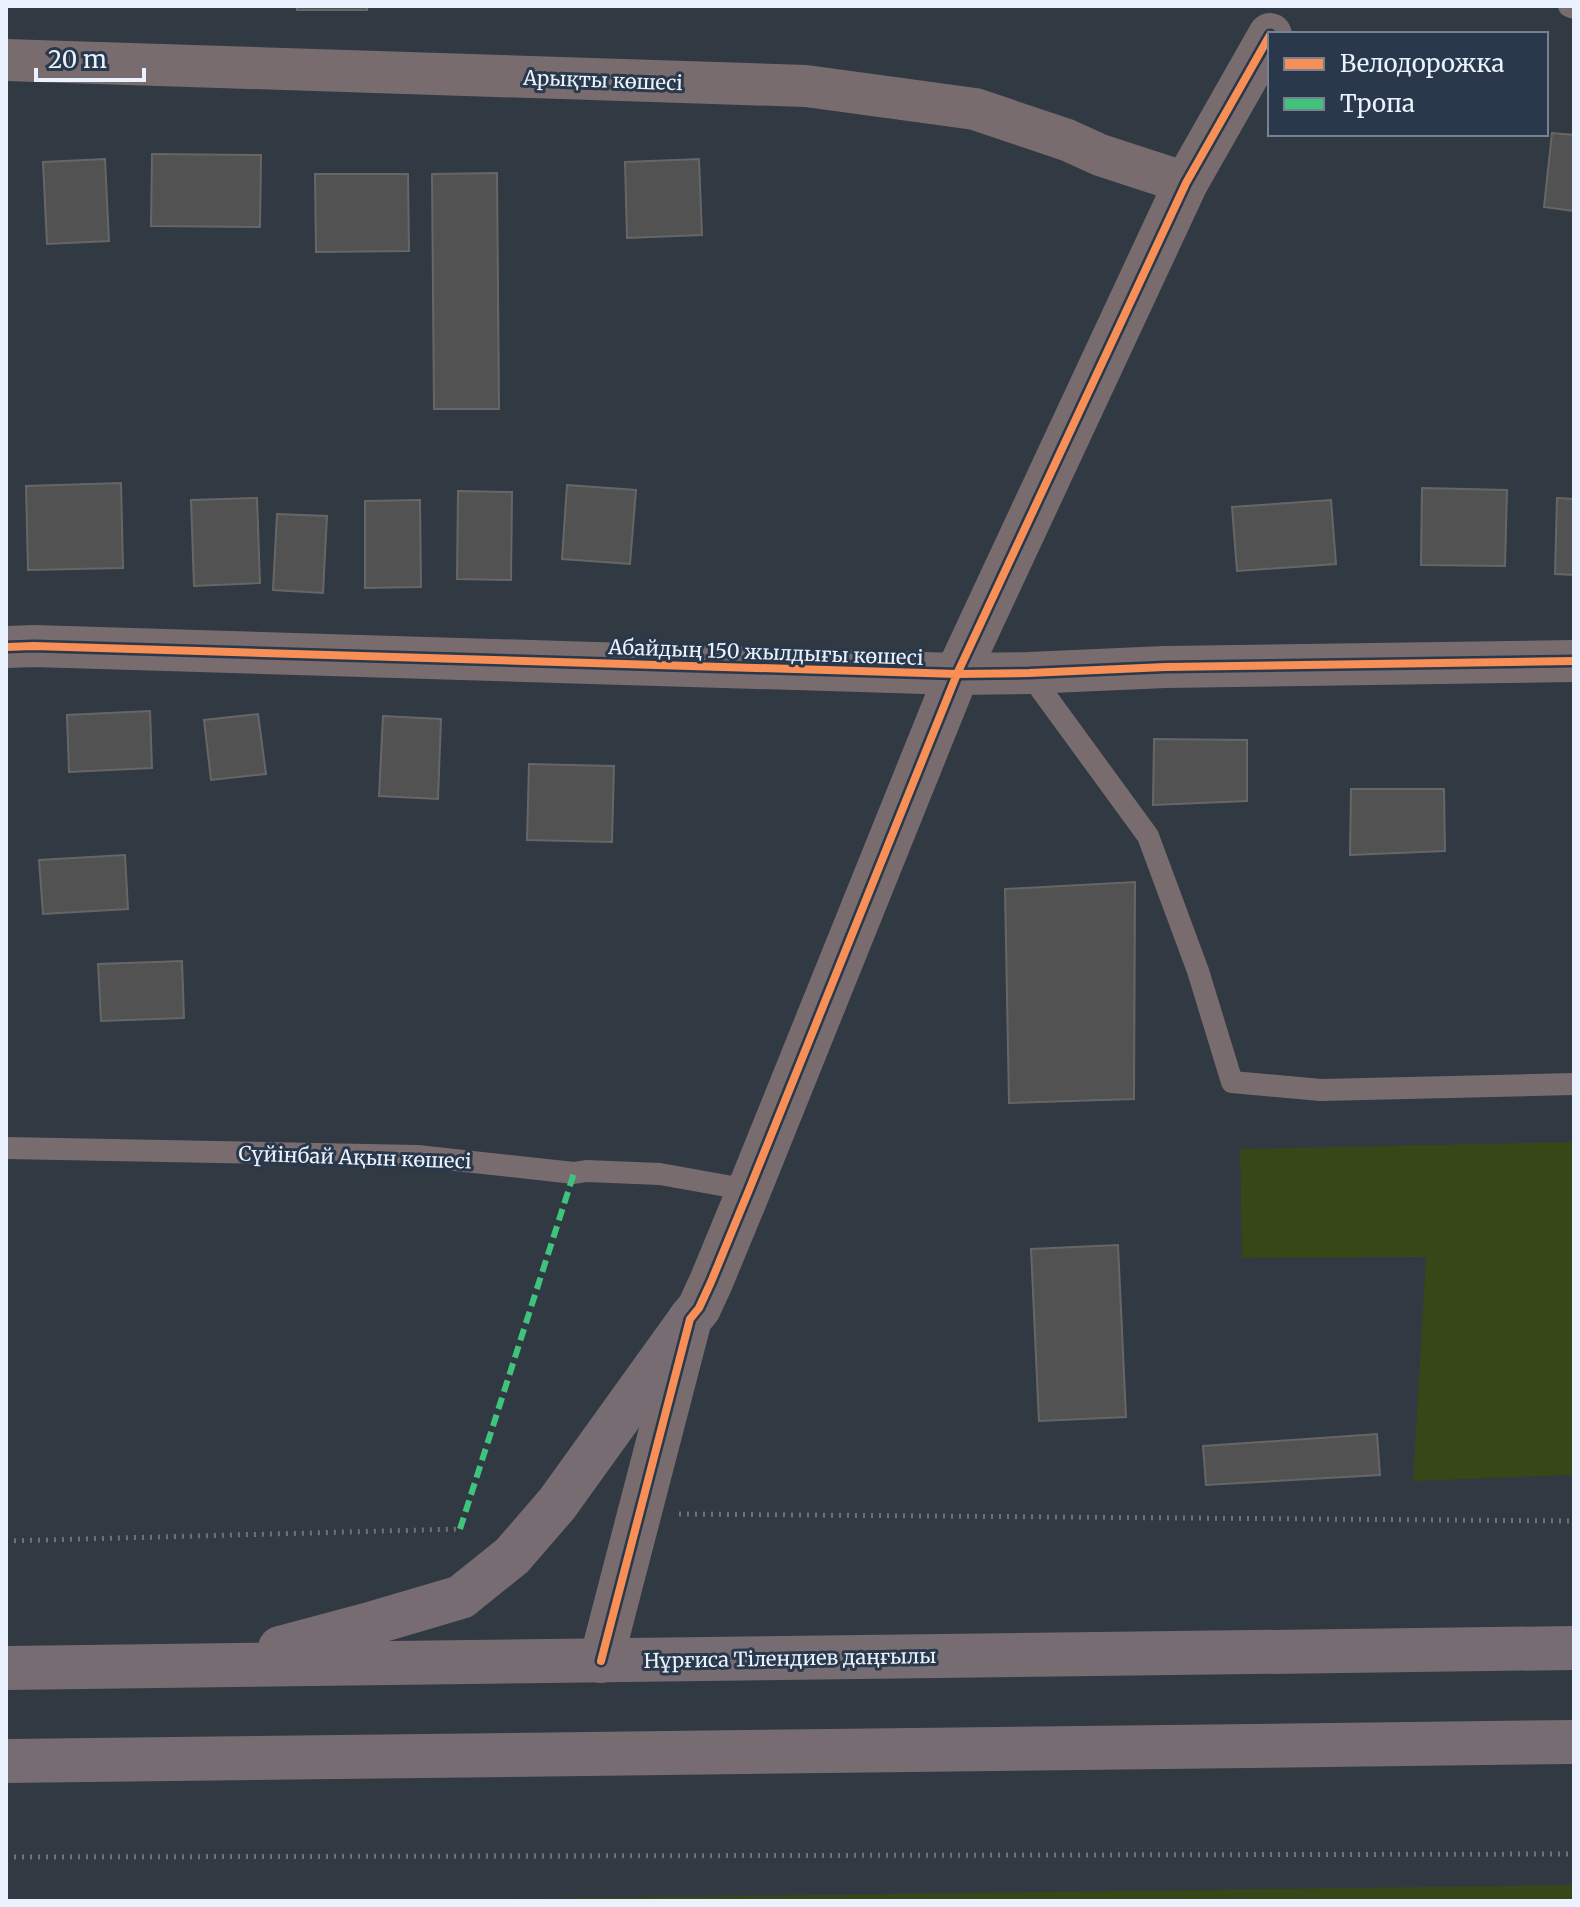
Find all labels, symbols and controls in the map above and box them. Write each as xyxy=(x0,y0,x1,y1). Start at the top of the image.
scale bar xyxy=(36,32,144,82)
legend xyxy=(1268,32,1548,136)
text: 20 m xyxy=(48,44,107,75)
text: Велодорожка xyxy=(1340,48,1505,79)
street label: Арықты көшесі xyxy=(522,65,683,95)
text: Тропа xyxy=(1340,88,1415,119)
street label: Абайдың 150 жылдығы көшесі xyxy=(607,634,924,670)
street label: Сүйінбай Ақын көшесі xyxy=(238,1140,472,1174)
street label: Нұрғиса Тілендиев даңғылы xyxy=(643,1643,937,1673)

